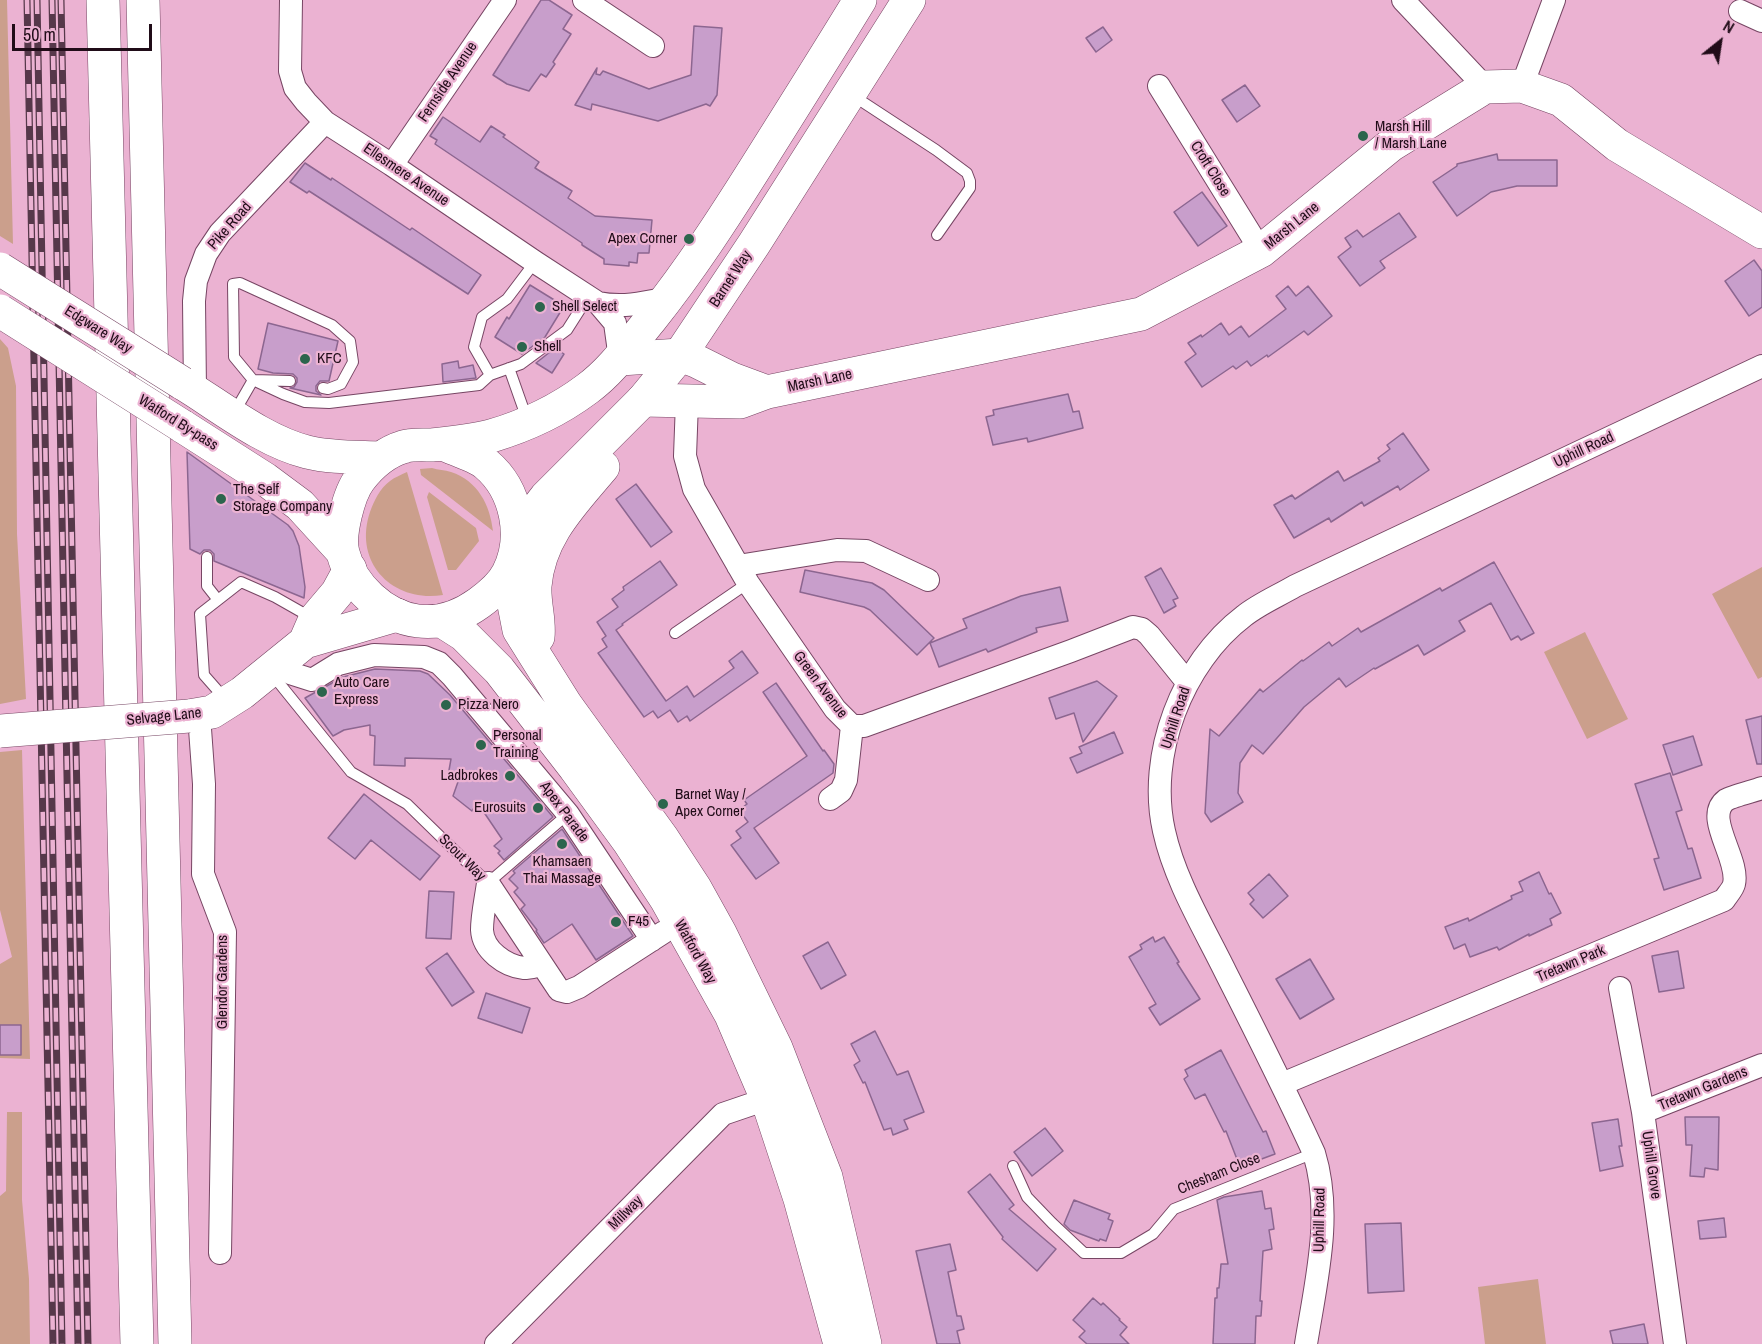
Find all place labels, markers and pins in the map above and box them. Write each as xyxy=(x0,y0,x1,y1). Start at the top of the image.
place label: Marsh Hill / Marsh Lane xyxy=(1375,118,1447,153)
marker: Marsh Hill / Marsh Lane xyxy=(1356,129,1370,143)
place label: Apex Corner xyxy=(608,230,677,248)
marker: Apex Corner xyxy=(682,232,696,246)
place label: Shell Select xyxy=(552,298,617,316)
marker: Shell Select xyxy=(533,300,547,314)
place label: Shell xyxy=(534,338,561,356)
marker: Shell xyxy=(515,340,529,354)
place label: KFC xyxy=(317,350,342,368)
marker: KFC xyxy=(298,352,312,366)
place label: The Self Storage Company xyxy=(233,481,332,516)
marker: The Self Storage Company xyxy=(214,492,228,506)
place label: Auto Care Express xyxy=(334,674,389,709)
marker: Auto Care Express xyxy=(315,685,329,699)
place label: Pizza Nero xyxy=(458,696,519,714)
marker: Pizza Nero xyxy=(439,698,453,712)
place label: Personal Training xyxy=(493,727,542,762)
marker: Personal Training xyxy=(474,738,488,752)
place label: Ladbrokes xyxy=(441,767,498,785)
marker: Ladbrokes xyxy=(503,769,517,783)
place label: Barnet Way / Apex Corner xyxy=(675,786,746,821)
marker: Barnet Way / Apex Corner xyxy=(656,797,670,811)
place label: Eurosuits xyxy=(474,799,526,817)
marker: Eurosuits xyxy=(531,801,545,815)
marker: Khamsaen Thai Massage xyxy=(555,837,569,851)
place label: Khamsaen Thai Massage xyxy=(523,853,601,888)
place label: F45 xyxy=(628,913,649,931)
marker: F45 xyxy=(609,915,623,929)

